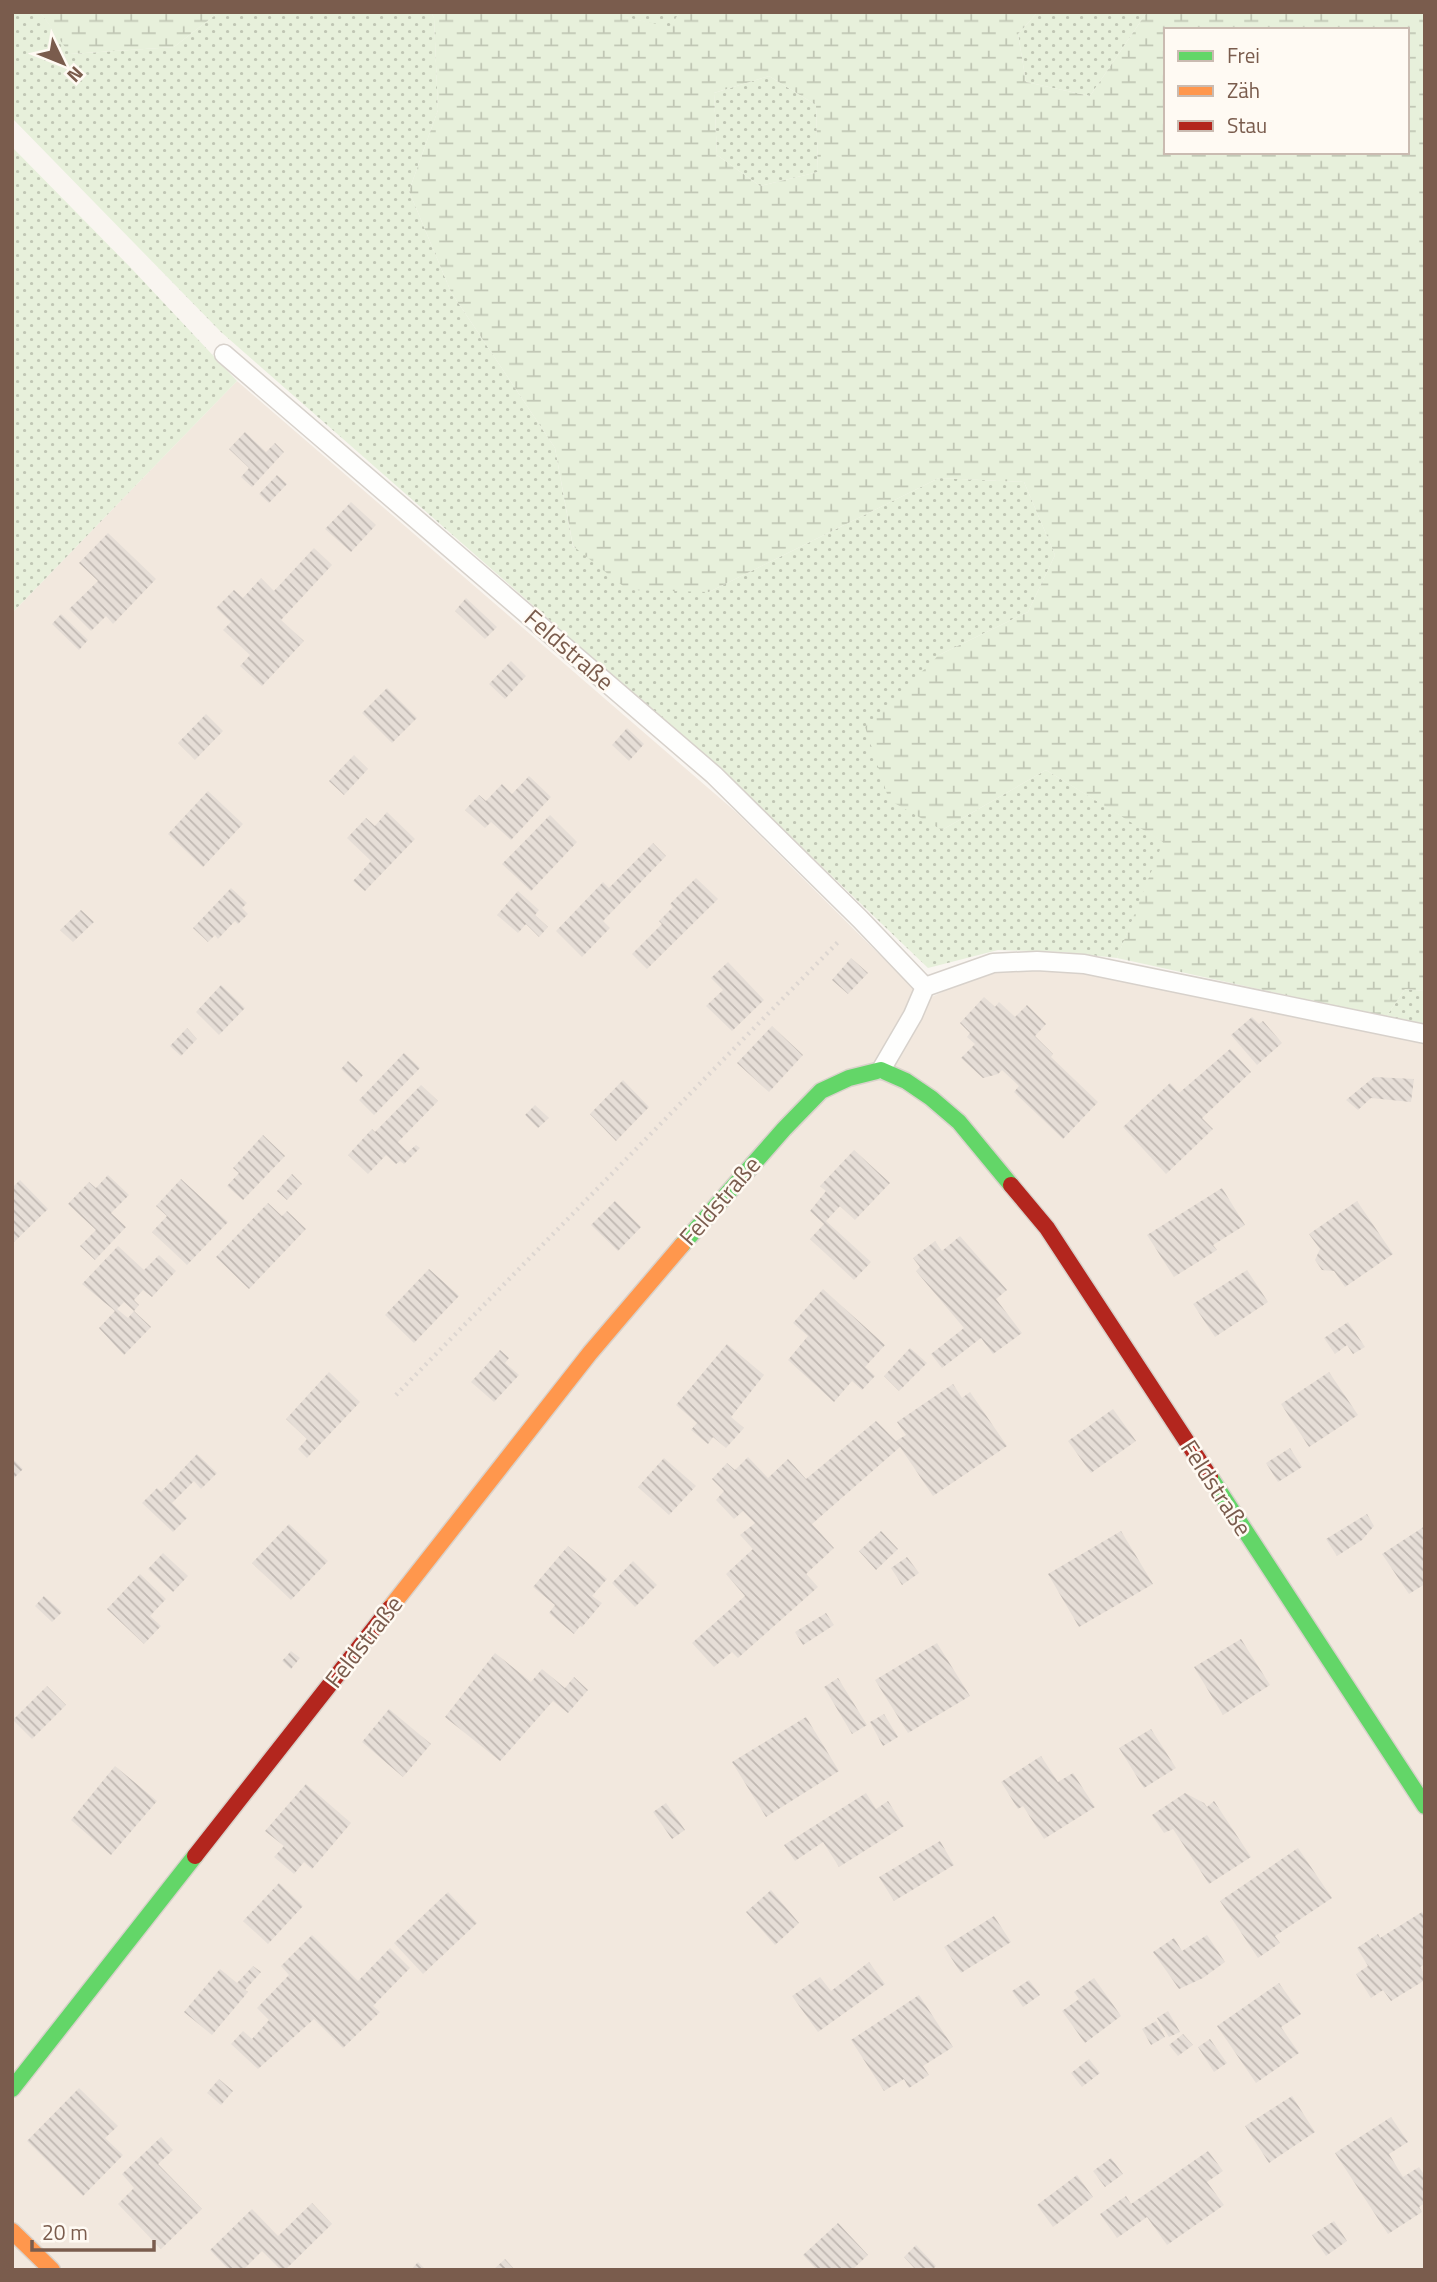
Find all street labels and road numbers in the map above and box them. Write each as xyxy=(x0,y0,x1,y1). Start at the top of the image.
street label: Feldstraße xyxy=(517,600,622,698)
street label: Feldstraße xyxy=(670,1148,768,1253)
street label: Feldstraße xyxy=(1172,1432,1261,1543)
street label: Feldstraße xyxy=(316,1588,411,1695)

